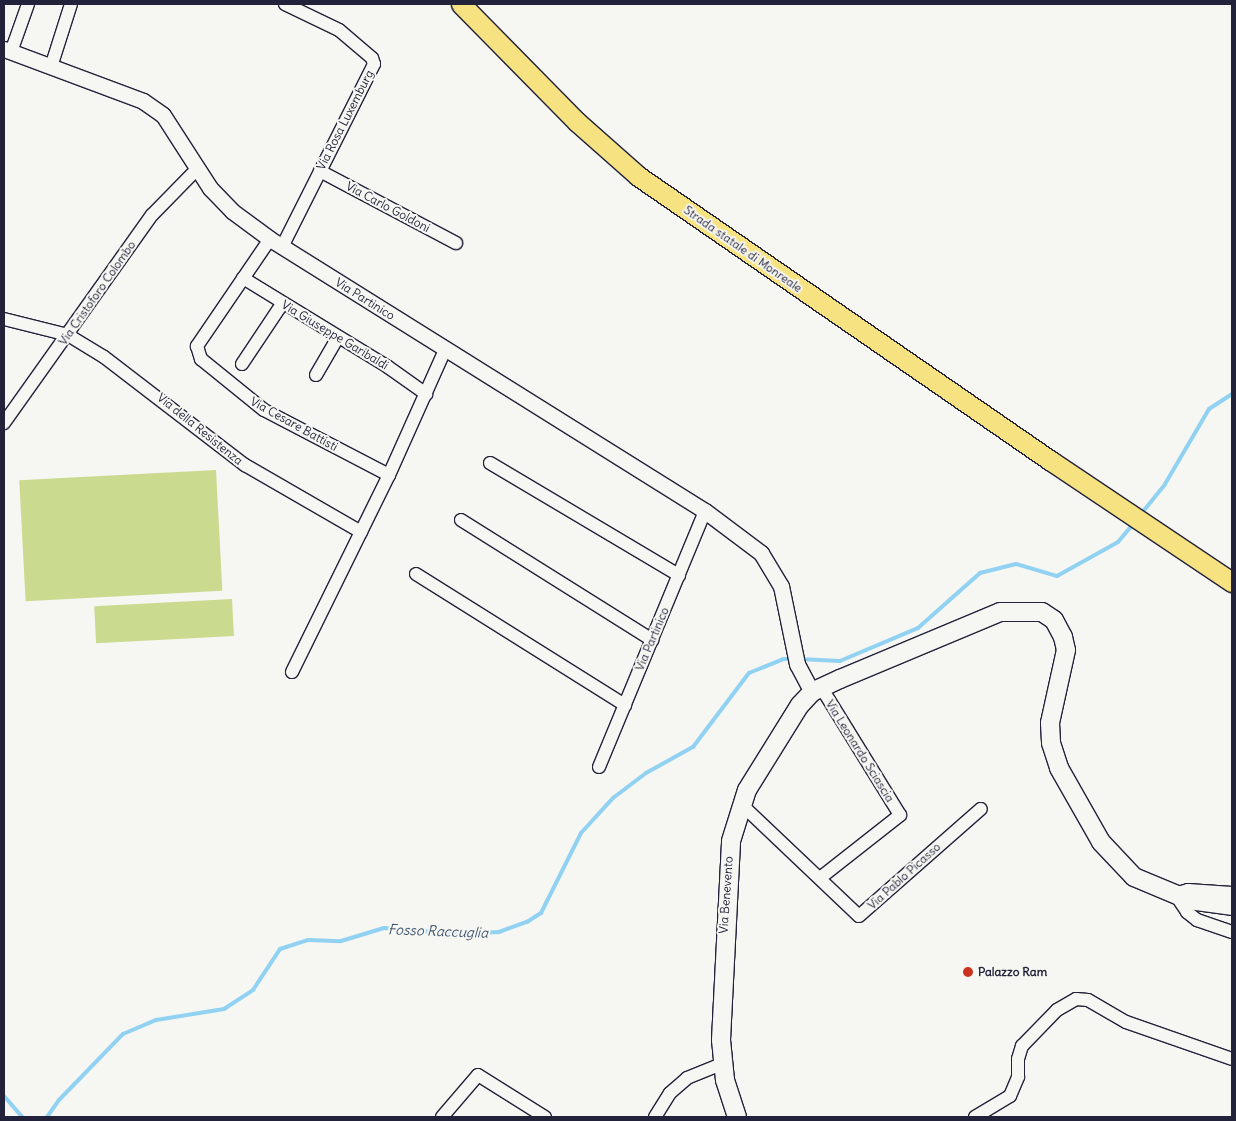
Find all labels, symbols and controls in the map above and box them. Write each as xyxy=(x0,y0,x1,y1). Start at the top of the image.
street label: Via Rosa Luxemburg xyxy=(314,68,376,172)
street label: Via Carlo Goldoni xyxy=(343,179,433,235)
street label: Strada statale di Monreale xyxy=(681,203,805,295)
street label: Via Cristoforo Colombo xyxy=(55,238,139,348)
street label: Via Partinico xyxy=(332,275,398,323)
street label: Via Giuseppe Garibaldi xyxy=(279,297,391,373)
street label: Via della Resistenza xyxy=(154,390,246,468)
street label: Via Cesare Battisti xyxy=(248,394,340,454)
street label: Via Partinico xyxy=(632,605,672,673)
street label: Via Leonardo Sciascia xyxy=(823,697,897,805)
street label: Via Pablo Picasso xyxy=(865,840,943,912)
street label: Via Benevento xyxy=(716,856,736,934)
water label: Fosso Raccuglia xyxy=(388,921,488,941)
place label: Palazzo Ram xyxy=(978,965,1047,979)
marker: Palazzo Ram xyxy=(962,966,974,978)

